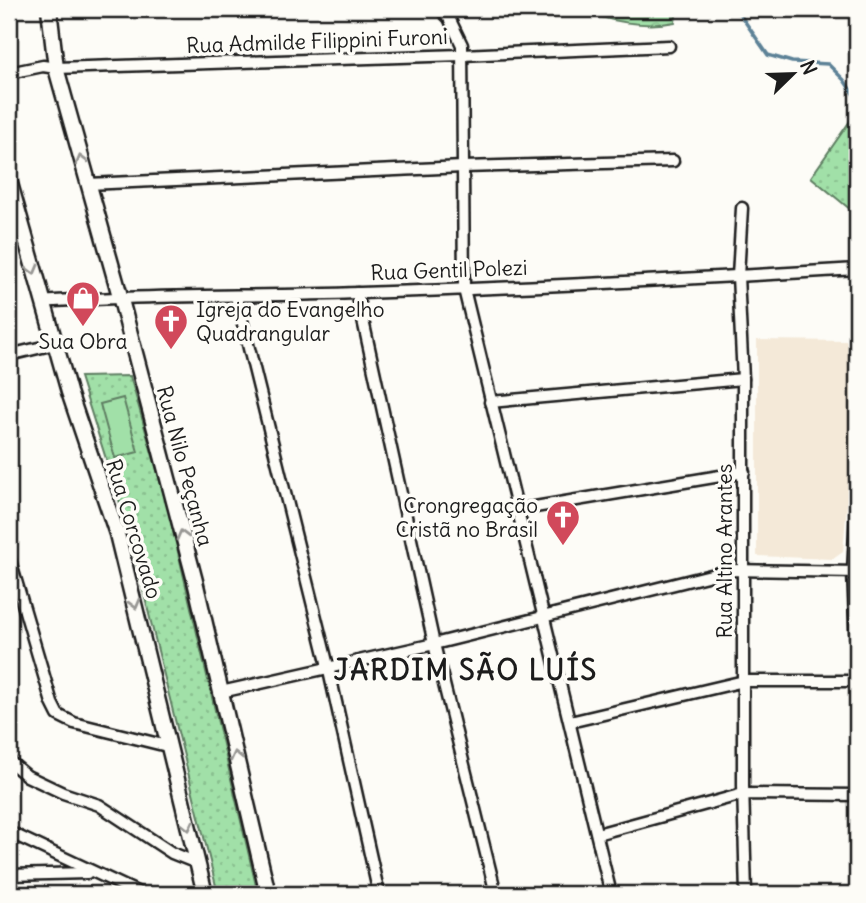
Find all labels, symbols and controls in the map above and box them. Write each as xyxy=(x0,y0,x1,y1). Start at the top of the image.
street label: Rua Admilde Filippini Furoni xyxy=(186,23,448,59)
north arrow xyxy=(758,38,828,108)
text: N xyxy=(795,57,822,78)
one-way arrow xyxy=(75,154,90,166)
street label: Rua Gentil Polezi xyxy=(370,254,528,286)
one-way arrow xyxy=(25,264,39,276)
shop icon: Sua Obra xyxy=(64,279,102,328)
place label: Igreja do Evangelho Quadrangular xyxy=(196,296,385,347)
church icon: Igreja do Evangelho Quadrangular xyxy=(152,302,190,351)
place label: Sua Obra xyxy=(38,328,128,355)
street label: Rua Nilo Peçanha xyxy=(151,383,219,549)
street label: Rua Corcovado xyxy=(100,456,168,602)
street label: Rua Altino Arantes xyxy=(711,464,738,638)
place label: Crongregação Cristã no Brasil xyxy=(395,492,538,543)
church icon: Crongregação Cristã no Brasil xyxy=(544,498,582,547)
one-way arrow xyxy=(176,529,190,541)
one-way arrow xyxy=(127,598,141,610)
district label: JARDIM SÃO LUÍS xyxy=(334,651,598,688)
one-way arrow xyxy=(229,750,244,762)
one-way arrow xyxy=(180,820,194,832)

